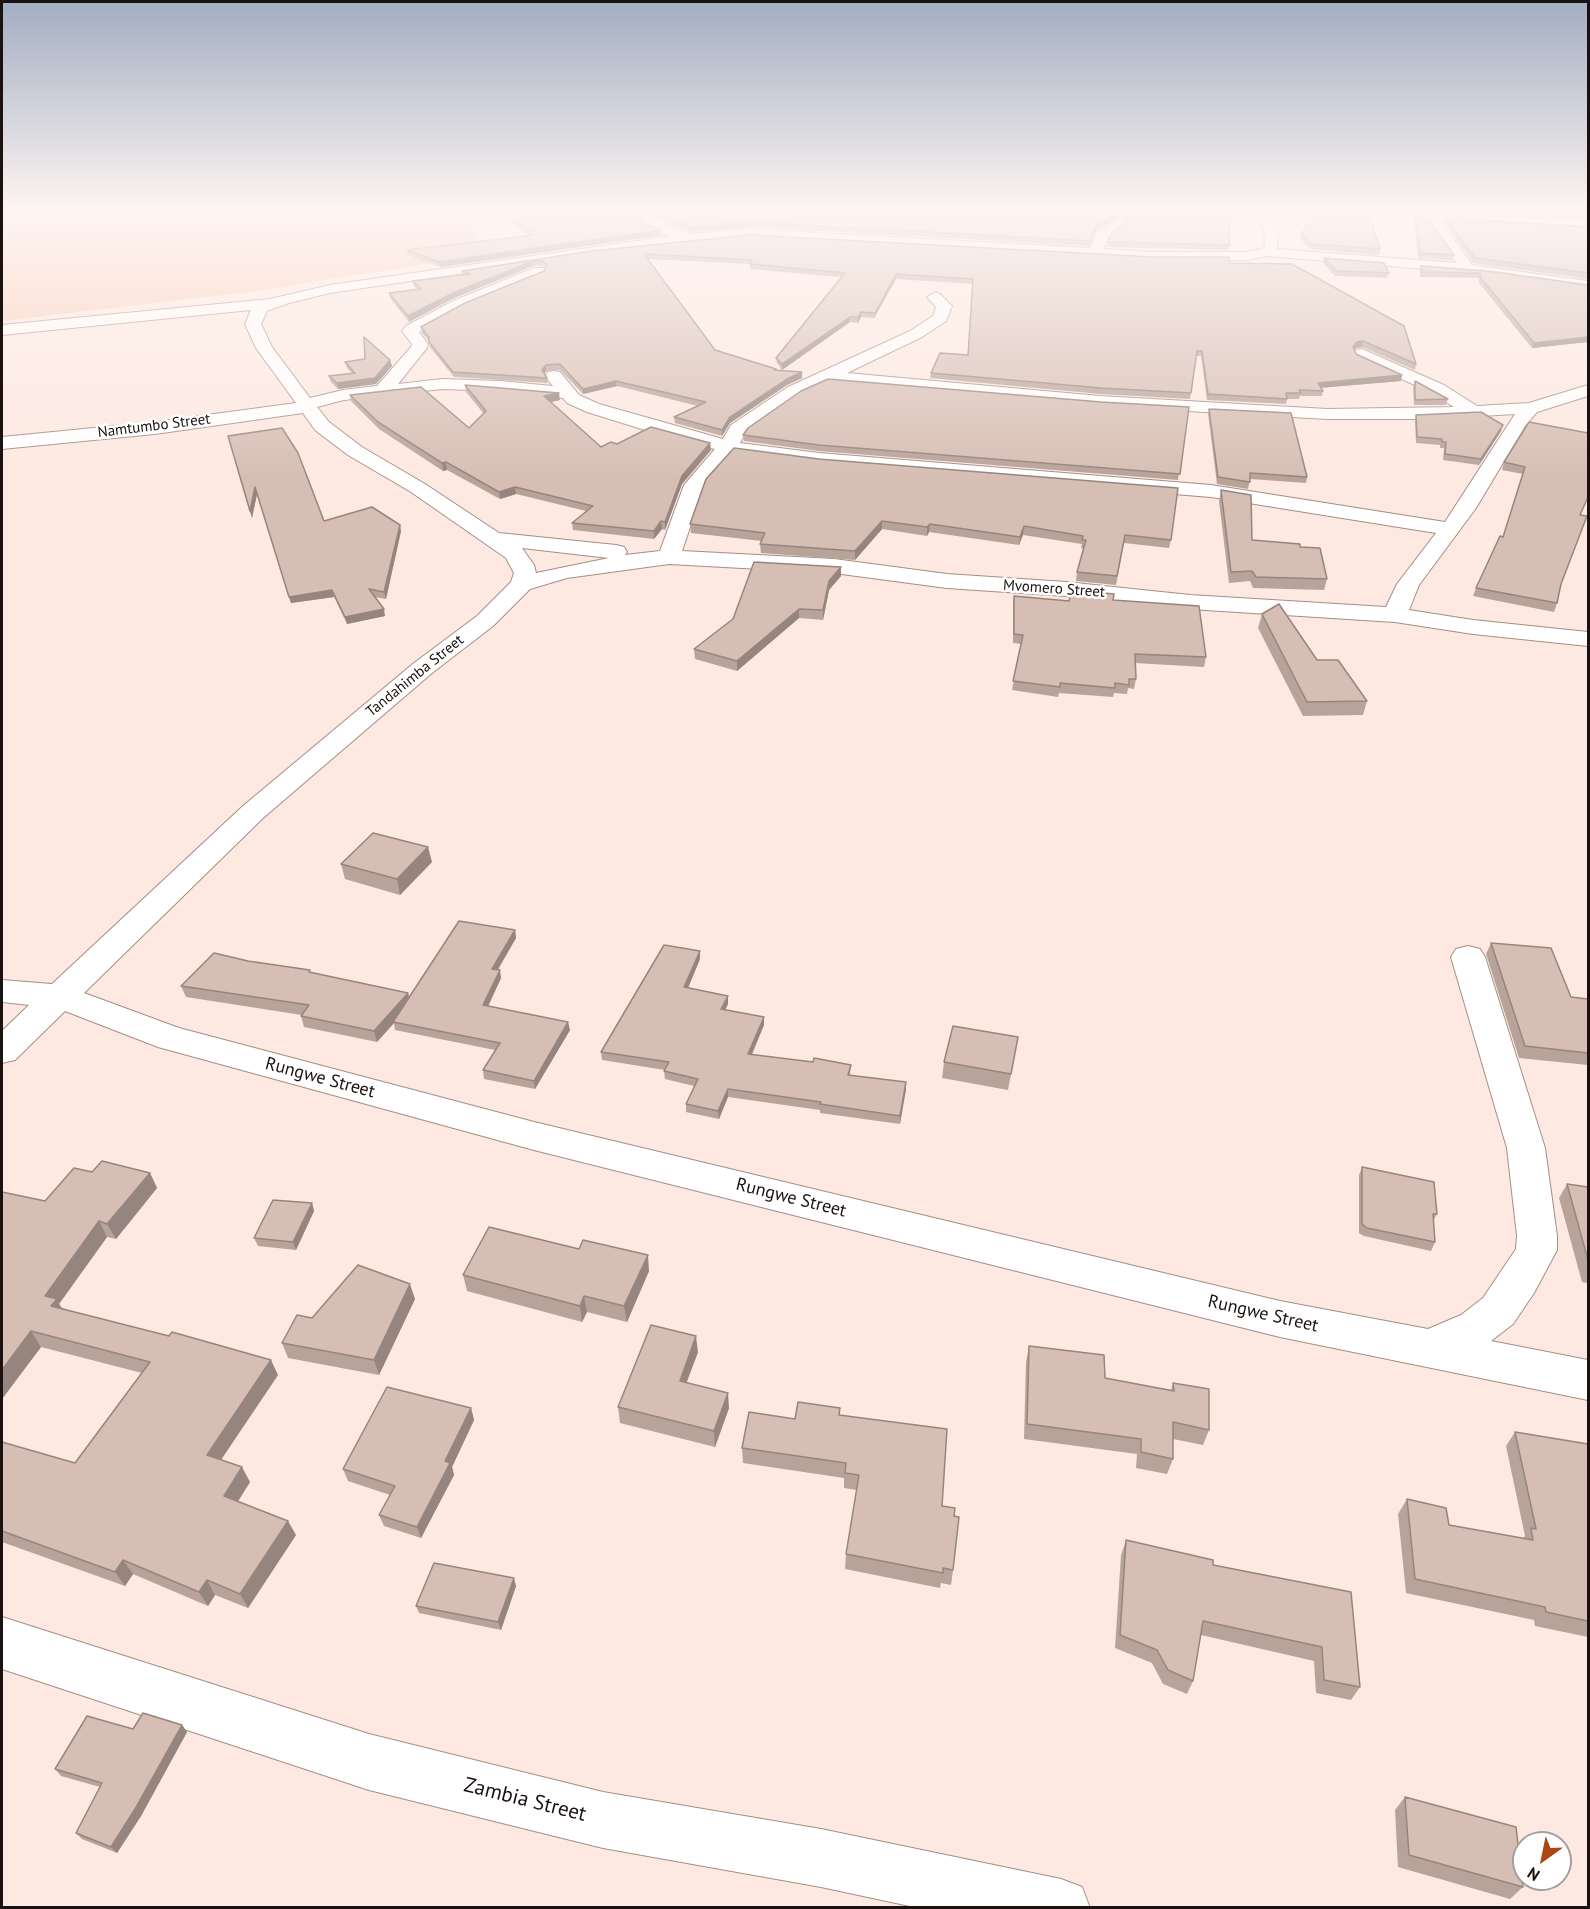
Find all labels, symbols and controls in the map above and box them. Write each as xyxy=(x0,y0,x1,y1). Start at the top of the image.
street label: Namtumbo Street xyxy=(97,410,211,442)
street label: Mvomero Street xyxy=(1002,576,1106,602)
street label: Tandahimba Street xyxy=(363,631,467,721)
street label: Rungwe Street xyxy=(263,1053,377,1103)
street label: Rungwe Street xyxy=(734,1174,848,1222)
street label: Rungwe Street xyxy=(1206,1291,1320,1337)
street label: Zambia Street xyxy=(461,1773,589,1827)
north arrow xyxy=(1512,1831,1572,1891)
text: N xyxy=(1523,1863,1543,1886)

